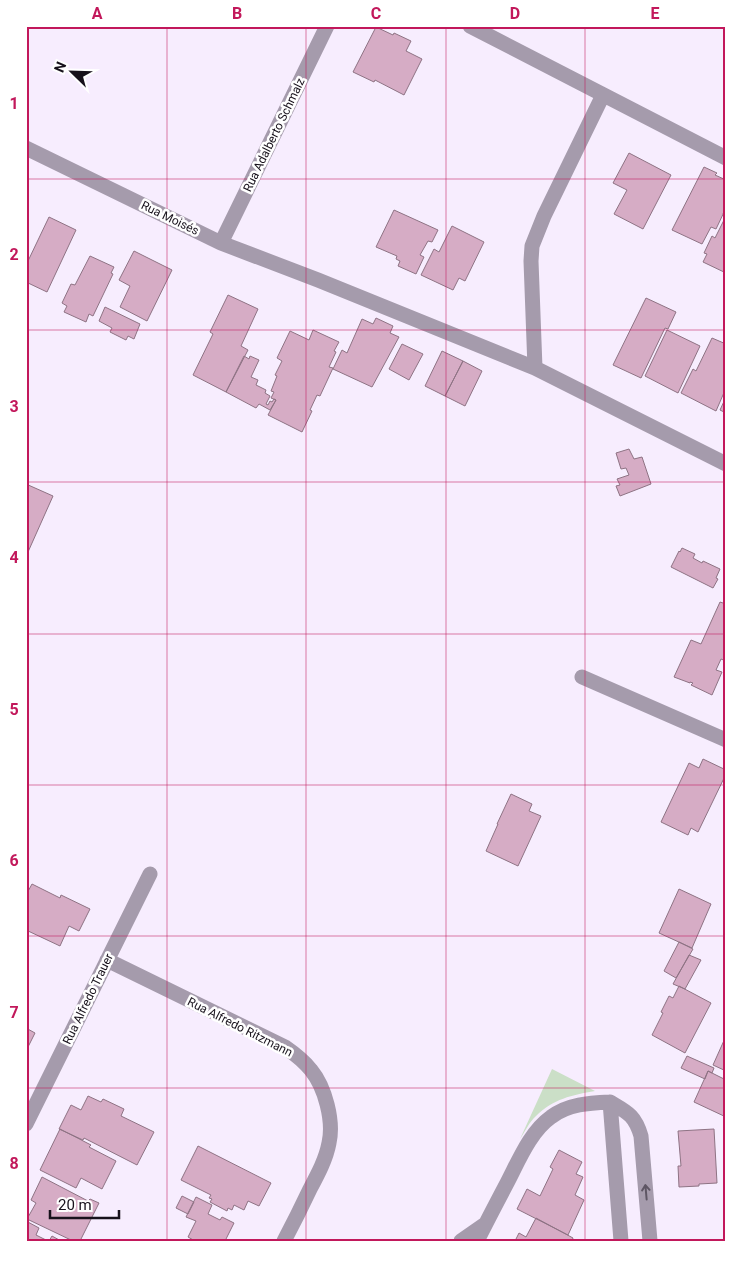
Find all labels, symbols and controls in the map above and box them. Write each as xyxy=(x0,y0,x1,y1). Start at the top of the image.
text: A xyxy=(92,4,103,23)
text: B xyxy=(232,4,242,23)
text: C xyxy=(371,4,381,23)
text: D xyxy=(510,4,520,23)
text: E xyxy=(651,4,660,23)
north arrow xyxy=(48,48,98,98)
text: N xyxy=(51,59,69,75)
street label: Rua Adalberto Schmalz xyxy=(240,76,308,194)
text: 1 xyxy=(9,94,19,113)
street label: Rua Moisés xyxy=(139,198,201,238)
text: 2 xyxy=(9,245,19,264)
text: 3 xyxy=(9,397,19,416)
text: 4 xyxy=(9,548,19,567)
text: 5 xyxy=(9,700,19,719)
text: 6 xyxy=(9,851,19,870)
street label: Rua Alfredo Trauer xyxy=(60,951,116,1047)
street label: Rua Alfredo Ritzmann xyxy=(185,994,295,1060)
text: 7 xyxy=(9,1003,19,1022)
text: 8 xyxy=(9,1154,19,1173)
one-way arrow xyxy=(641,1184,651,1200)
scale bar xyxy=(50,1187,119,1219)
text: 20 m xyxy=(58,1196,92,1214)

